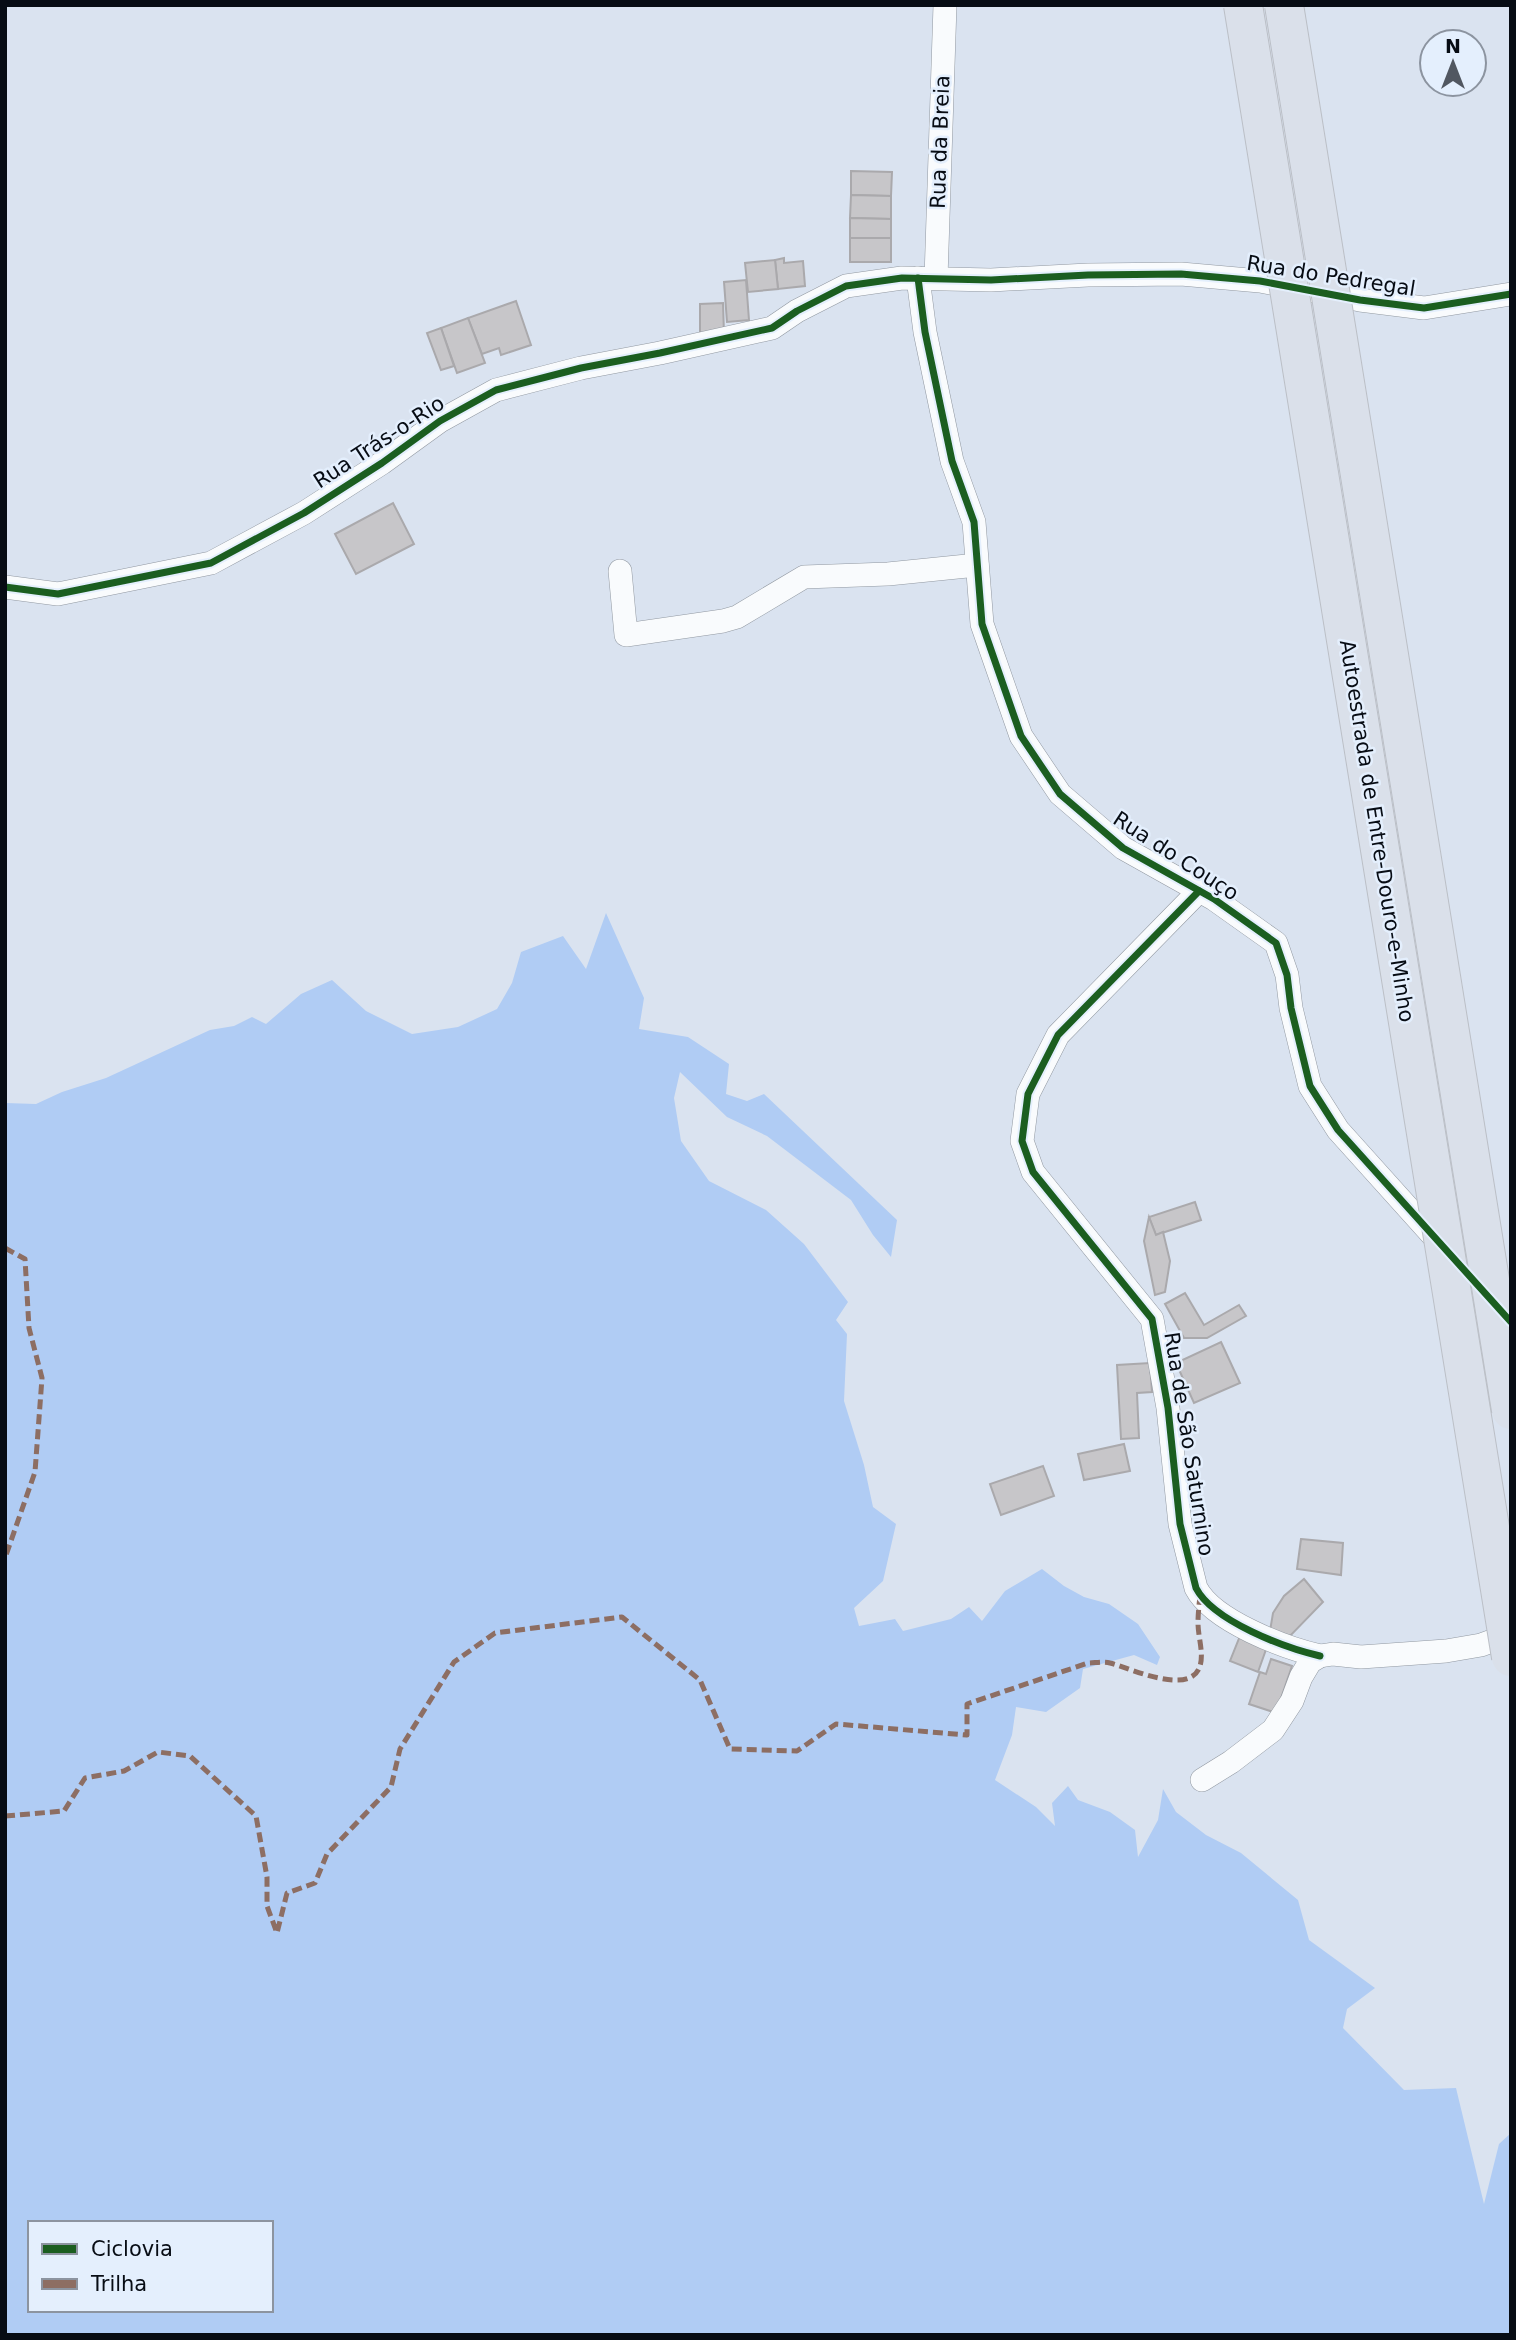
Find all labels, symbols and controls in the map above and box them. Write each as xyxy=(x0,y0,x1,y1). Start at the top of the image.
north arrow xyxy=(1418,28,1488,98)
text: N xyxy=(1445,35,1461,57)
street label: Rua da Breia xyxy=(926,75,954,209)
street label: Rua do Pedregal xyxy=(1245,251,1417,301)
street label: Rua Trás-o-Rio xyxy=(309,391,449,493)
street label: Autoestrada de Entre-Douro-e-Minho xyxy=(1335,638,1419,1024)
street label: Rua do Couço xyxy=(1109,807,1243,905)
street label: Rua de São Saturnino xyxy=(1159,1330,1219,1558)
legend xyxy=(28,2221,273,2312)
text: Ciclovia xyxy=(91,2237,173,2261)
text: Trilha xyxy=(90,2272,147,2296)

